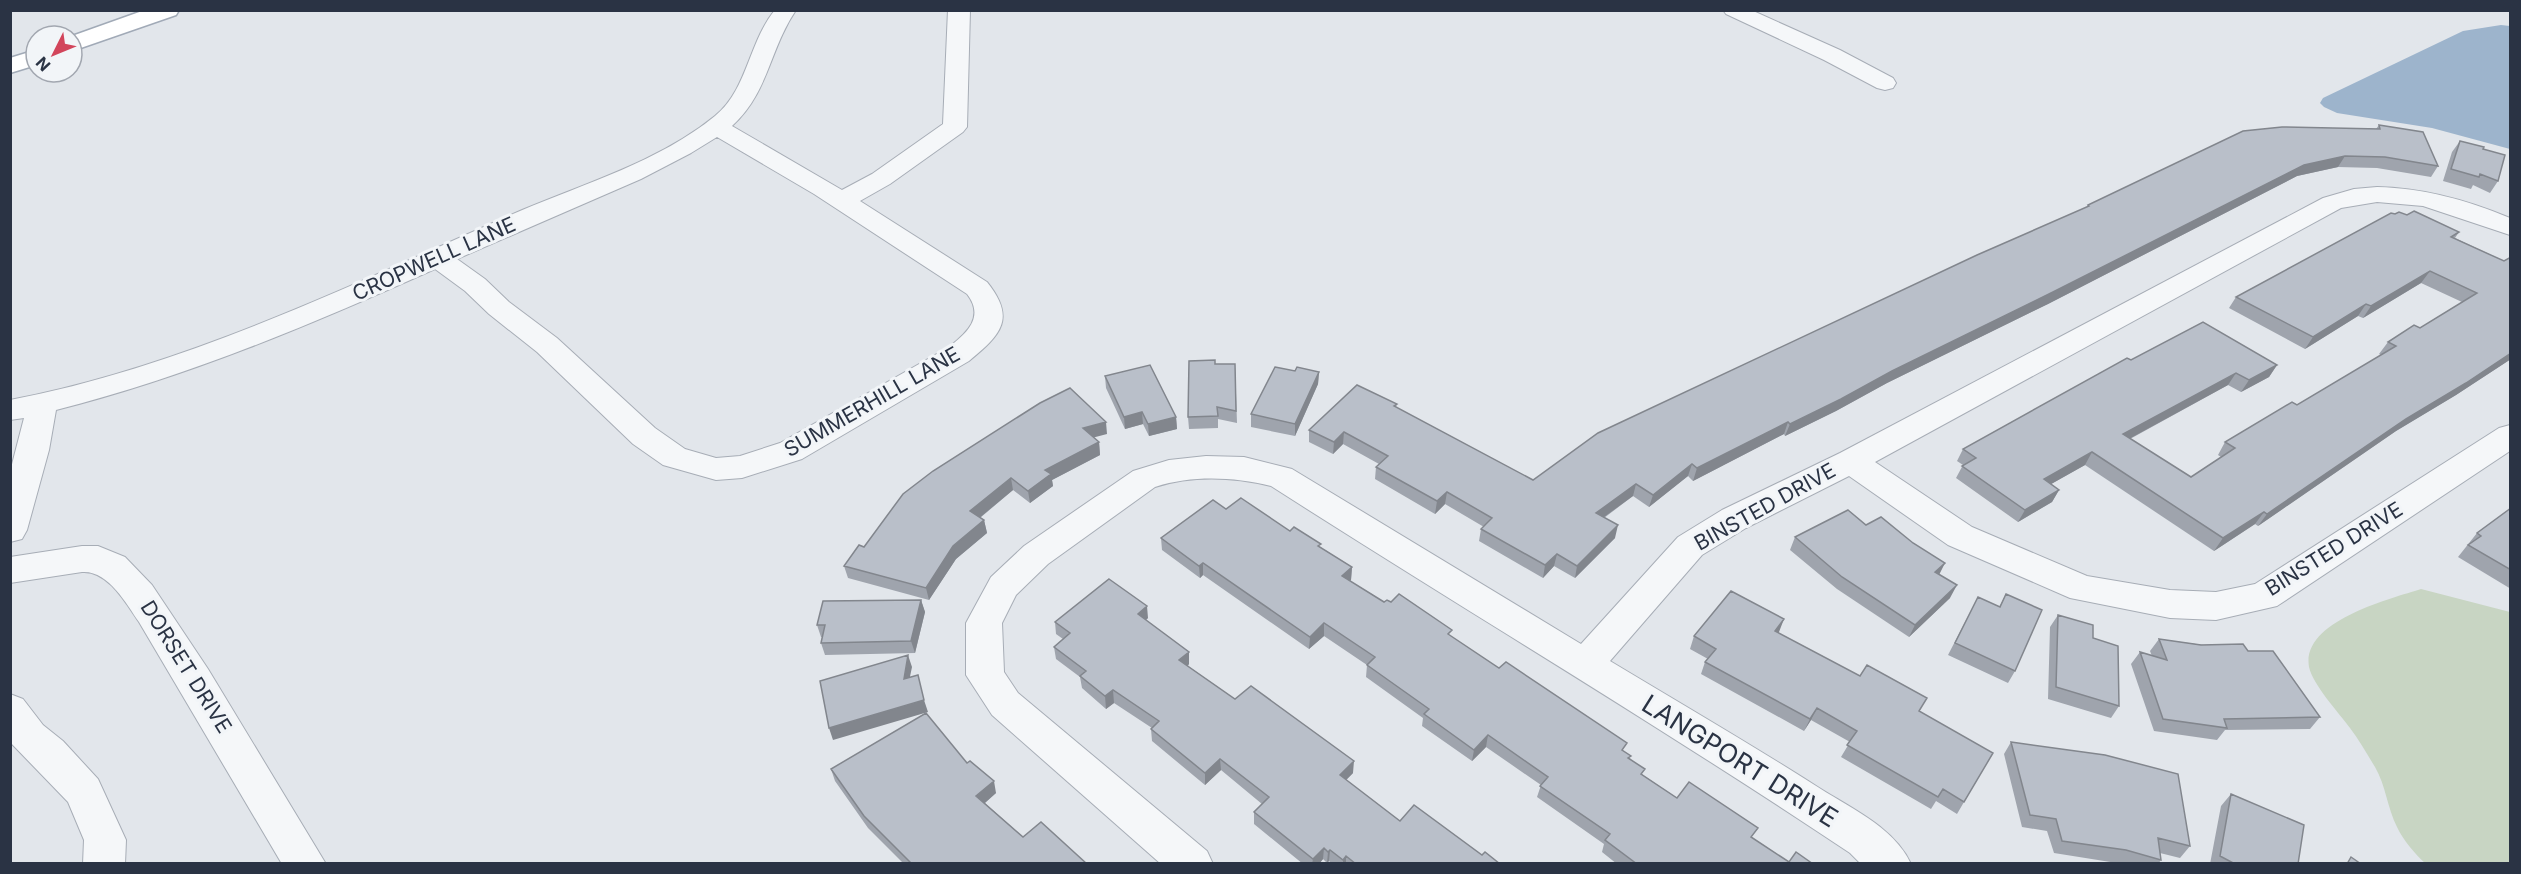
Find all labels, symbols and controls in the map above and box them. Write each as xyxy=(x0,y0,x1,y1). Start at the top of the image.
north arrow xyxy=(24,24,84,84)
text: N xyxy=(32,53,55,76)
street label: CROPWELL LANE xyxy=(348,211,519,306)
street label: SUMMERHILL LANE xyxy=(779,341,964,462)
street label: BINSTED DRIVE xyxy=(1690,457,1840,556)
street label: BINSTED DRIVE xyxy=(2260,496,2407,601)
street label: DORSET DRIVE xyxy=(136,596,237,738)
street label: LANGPORT DRIVE xyxy=(1637,688,1844,833)

